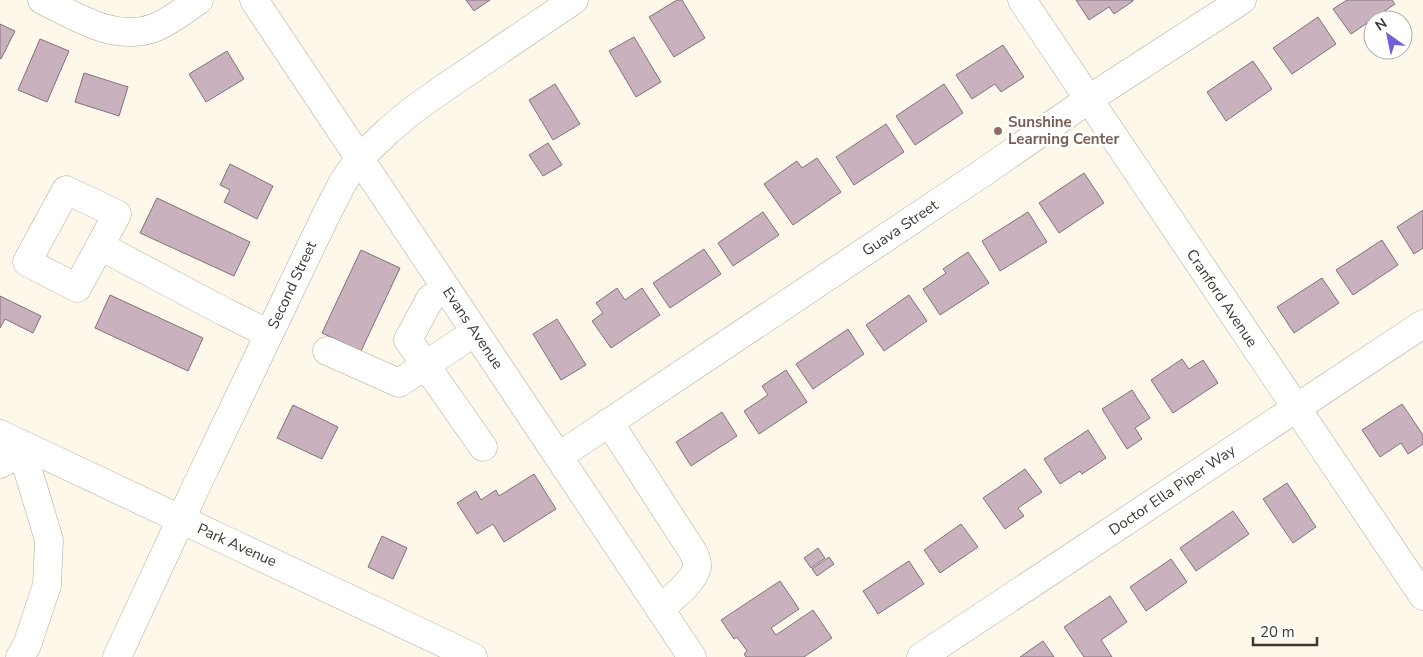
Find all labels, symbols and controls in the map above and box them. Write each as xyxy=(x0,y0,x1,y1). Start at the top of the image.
north arrow xyxy=(1363,10,1413,60)
text: N xyxy=(1372,14,1391,35)
place label: Sunshine Learning Center xyxy=(1008,112,1119,149)
marker: Sunshine Learning Center xyxy=(992,125,1004,137)
street label: Guava Street xyxy=(858,195,942,261)
street label: Second Street xyxy=(263,237,321,332)
street label: Cranford Avenue xyxy=(1182,245,1262,351)
street label: Evans Avenue xyxy=(438,283,508,373)
street label: Doctor Ella Piper Way xyxy=(1105,440,1239,540)
street label: Park Avenue xyxy=(194,519,280,571)
scale bar xyxy=(1253,614,1317,646)
text: 20 m xyxy=(1260,622,1295,642)

